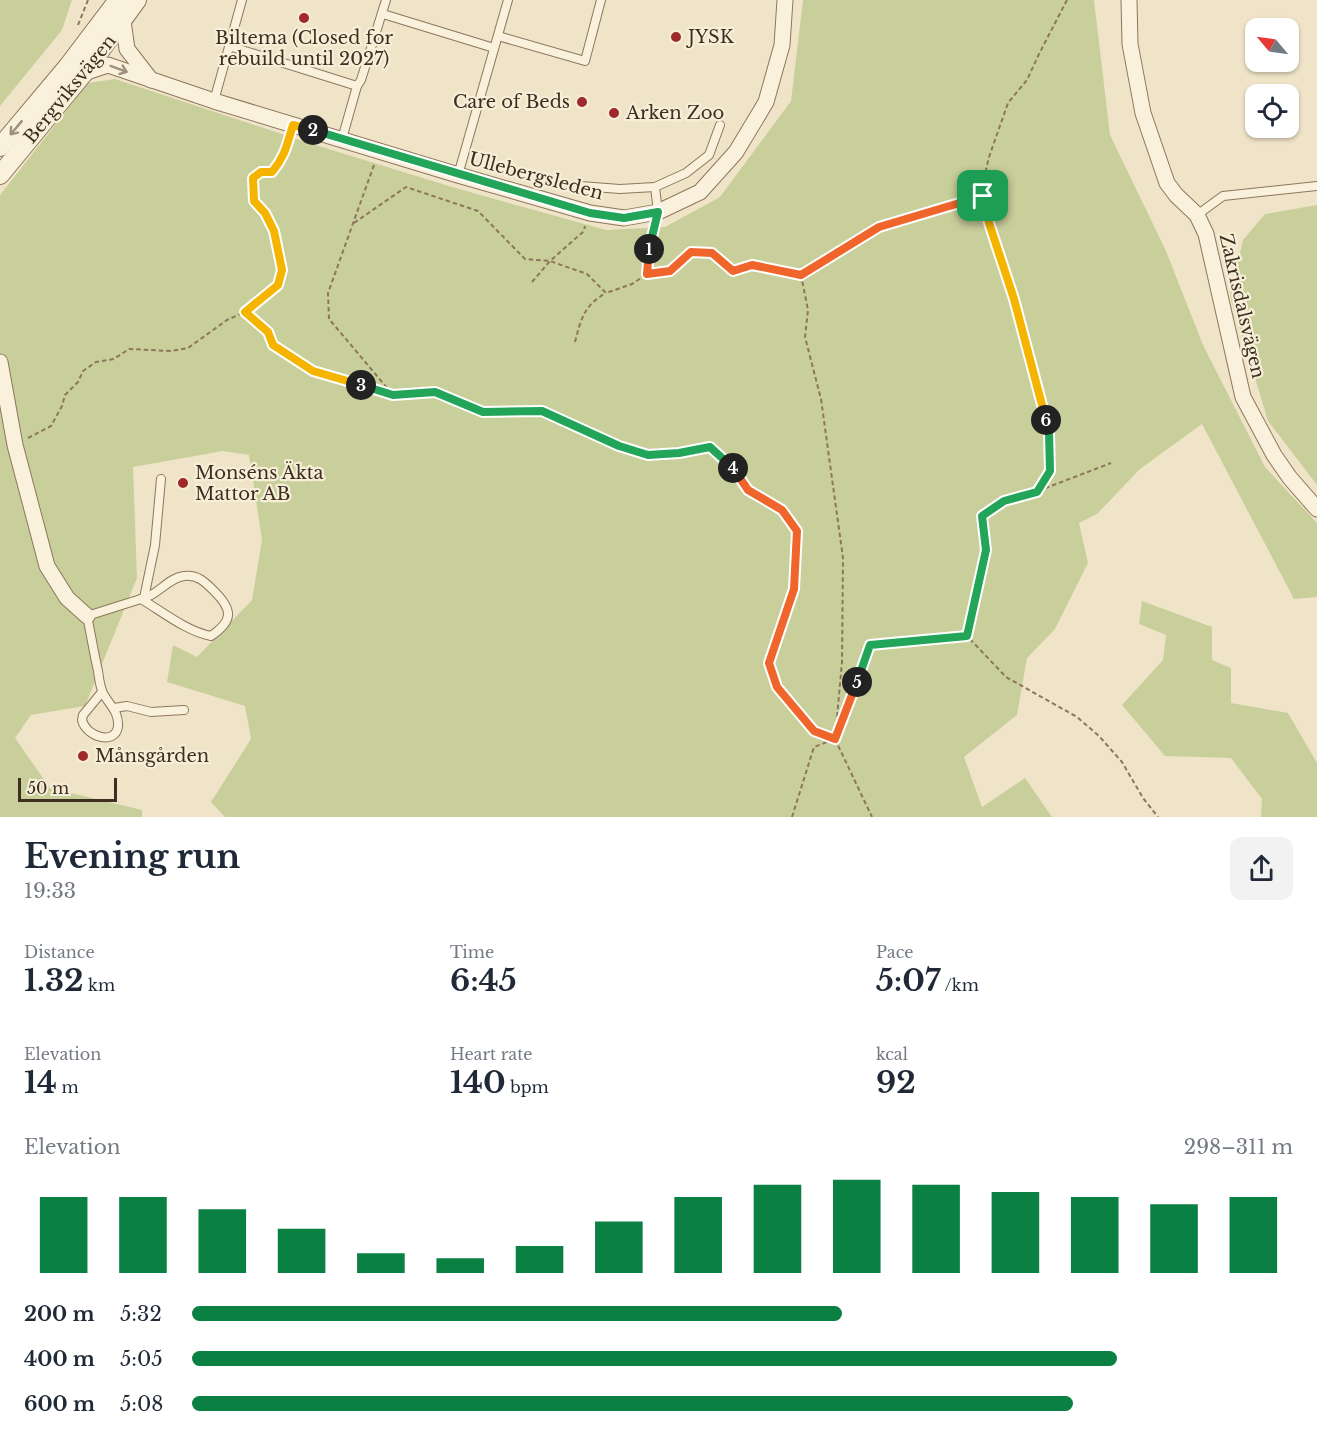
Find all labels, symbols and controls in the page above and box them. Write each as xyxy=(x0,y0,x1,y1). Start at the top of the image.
marker: Biltema (Closed for rebuild until 2027) xyxy=(297,11,311,25)
north arrow xyxy=(1245,18,1299,72)
map controls xyxy=(1245,18,1299,138)
place label: JYSK xyxy=(686,26,735,48)
place label: Biltema (Closed for rebuild until 2027) xyxy=(215,27,393,70)
street label: Bergviksvägen xyxy=(19,30,121,148)
marker: JYSK xyxy=(669,30,683,44)
one-way arrow xyxy=(109,64,128,75)
button: locate xyxy=(1245,84,1299,138)
place label: Care of Beds xyxy=(453,91,570,113)
marker: Care of Beds xyxy=(575,95,589,109)
place label: Arken Zoo xyxy=(625,102,724,124)
marker: Arken Zoo xyxy=(607,106,621,120)
pin: 2 xyxy=(298,115,328,145)
one-way arrow xyxy=(9,120,23,135)
text: 2 xyxy=(308,120,318,140)
street label: Ullebergsleden xyxy=(466,147,606,205)
pin xyxy=(957,170,1008,221)
icon: arrive xyxy=(966,179,999,212)
street label: Zakrisdalsvägen xyxy=(1215,231,1269,381)
pin: 1 xyxy=(634,234,664,264)
text: 1 xyxy=(646,239,652,259)
pin: 3 xyxy=(346,370,376,400)
text: 3 xyxy=(356,375,366,395)
pin: 6 xyxy=(1031,405,1061,435)
text: 6 xyxy=(1041,410,1051,430)
pin: 4 xyxy=(718,453,748,483)
text: 4 xyxy=(728,458,738,478)
place label: Monséns Äkta Mattor AB xyxy=(195,461,324,505)
marker: Monséns Äkta Mattor AB xyxy=(176,476,190,490)
pin: 5 xyxy=(842,667,872,697)
text: 5 xyxy=(852,672,862,692)
place label: Månsgården xyxy=(95,745,209,767)
marker: Månsgården xyxy=(76,749,90,763)
scale bar xyxy=(18,775,117,802)
text: 50 m xyxy=(27,778,69,798)
text: Evening run xyxy=(24,836,240,877)
button: share xyxy=(1230,837,1293,900)
text: 19:33 xyxy=(24,879,76,903)
text: Distance xyxy=(24,942,95,962)
text: Time xyxy=(450,942,494,962)
text: Pace xyxy=(876,942,913,962)
text: 1.32 xyxy=(24,962,84,999)
text: 6:45 xyxy=(450,962,517,999)
text: 5:07 xyxy=(876,962,941,999)
text: km xyxy=(84,975,115,995)
text: /km xyxy=(941,975,979,995)
text: Elevation xyxy=(24,1044,101,1064)
text: Heart rate xyxy=(450,1044,532,1064)
text: kcal xyxy=(876,1044,908,1064)
text: 14 xyxy=(24,1064,57,1101)
text: 140 xyxy=(450,1064,506,1101)
text: 92 xyxy=(876,1064,916,1101)
text: m xyxy=(57,1077,79,1097)
text: bpm xyxy=(506,1077,549,1097)
text: Elevation xyxy=(24,1135,121,1159)
text: 298–311 m xyxy=(1184,1135,1293,1159)
text: 200 m xyxy=(24,1302,95,1326)
text: 5:32 xyxy=(120,1302,162,1326)
text: 400 m xyxy=(24,1347,95,1371)
text: 5:05 xyxy=(120,1347,163,1371)
text: 600 m xyxy=(24,1392,95,1416)
text: 5:08 xyxy=(120,1392,163,1416)

